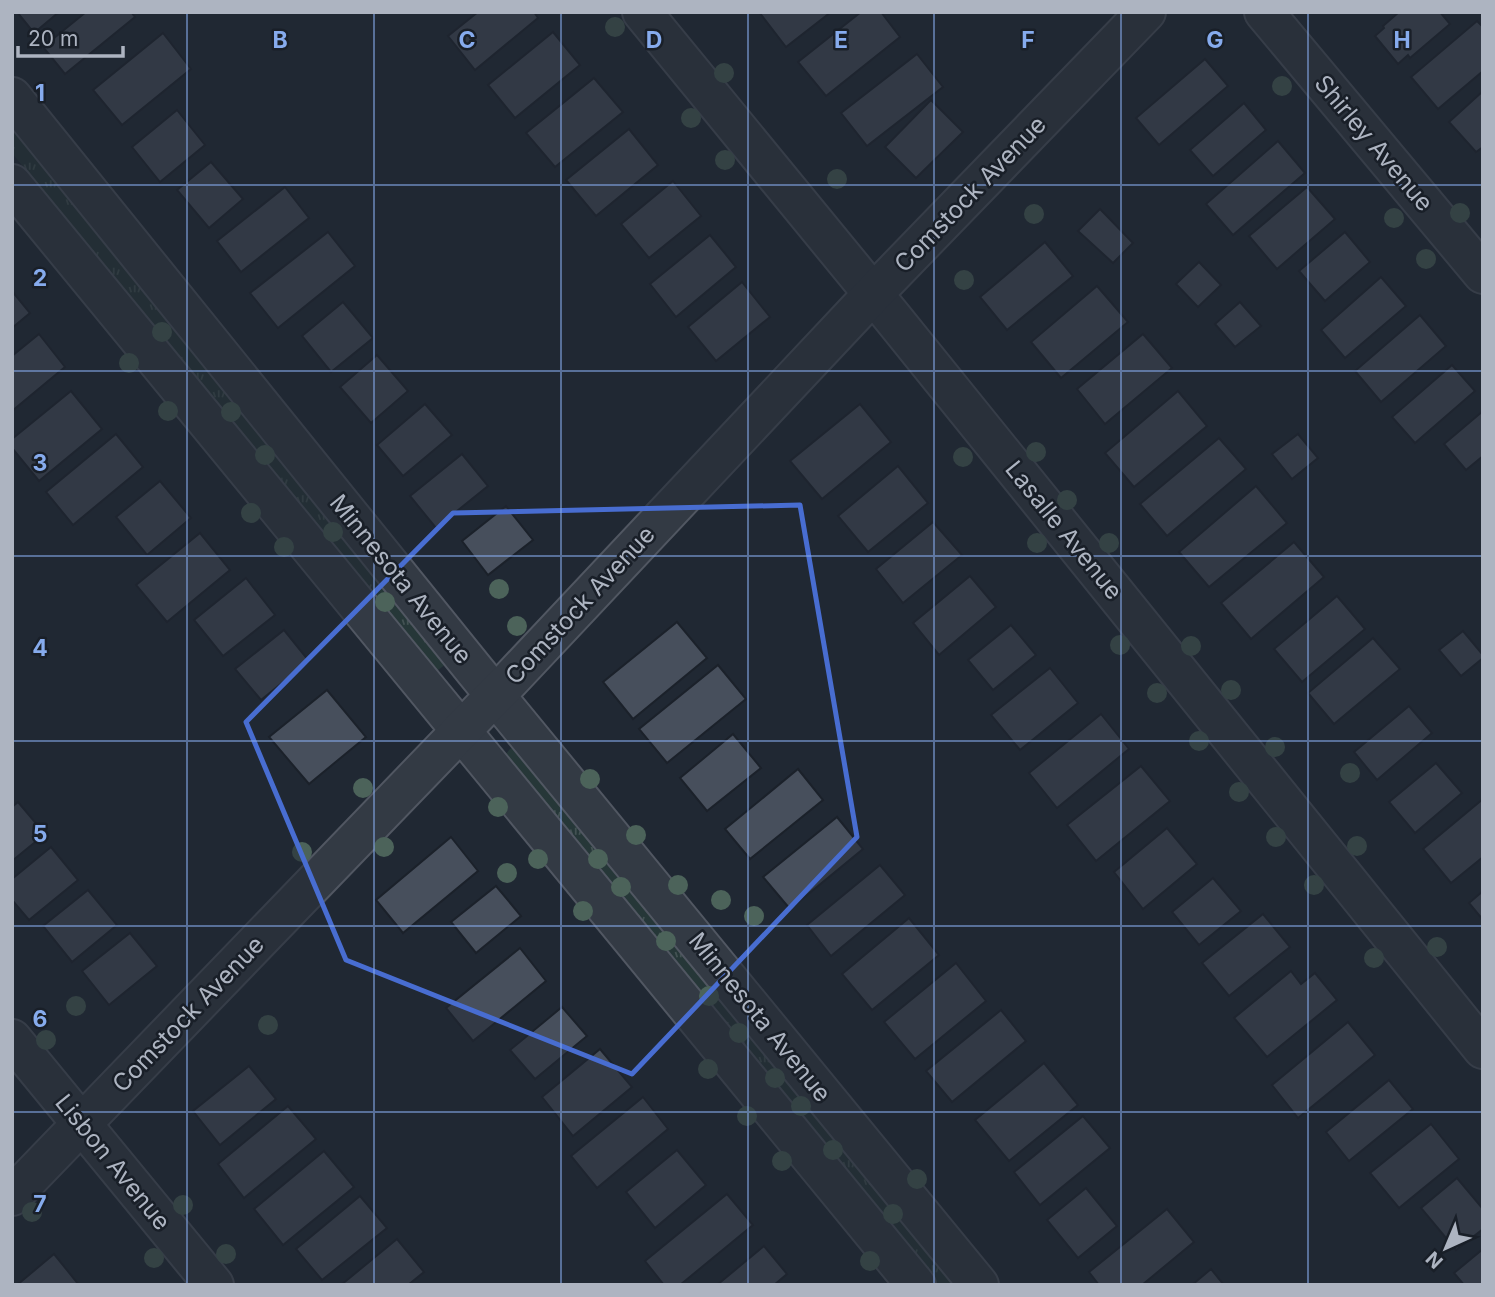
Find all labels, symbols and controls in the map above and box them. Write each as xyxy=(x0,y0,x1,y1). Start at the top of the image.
scale bar xyxy=(18,14,122,58)
text: 20 m xyxy=(28,26,78,51)
text: B xyxy=(272,26,288,54)
text: C xyxy=(458,26,476,54)
text: D xyxy=(646,26,662,54)
text: E xyxy=(834,26,848,54)
text: F xyxy=(1021,26,1035,54)
text: G xyxy=(1206,26,1224,54)
text: H xyxy=(1393,26,1411,54)
street label: Shirley Avenue xyxy=(1309,69,1439,217)
text: 1 xyxy=(35,79,45,107)
street label: Comstock Avenue xyxy=(888,110,1052,278)
text: 2 xyxy=(33,264,47,292)
text: 3 xyxy=(33,449,47,477)
street label: Lasalle Avenue xyxy=(999,455,1129,605)
street label: Minnesota Avenue xyxy=(324,489,478,669)
street label: Comstock Avenue xyxy=(499,520,661,690)
text: 4 xyxy=(32,634,48,662)
text: 5 xyxy=(33,820,47,848)
street label: Minnesota Avenue xyxy=(683,927,837,1107)
street label: Comstock Avenue xyxy=(106,930,270,1098)
text: 6 xyxy=(33,1005,47,1033)
street label: Lisbon Avenue xyxy=(49,1088,177,1236)
text: 7 xyxy=(33,1190,47,1218)
north arrow xyxy=(1411,1213,1481,1283)
text: N xyxy=(1421,1247,1448,1273)

